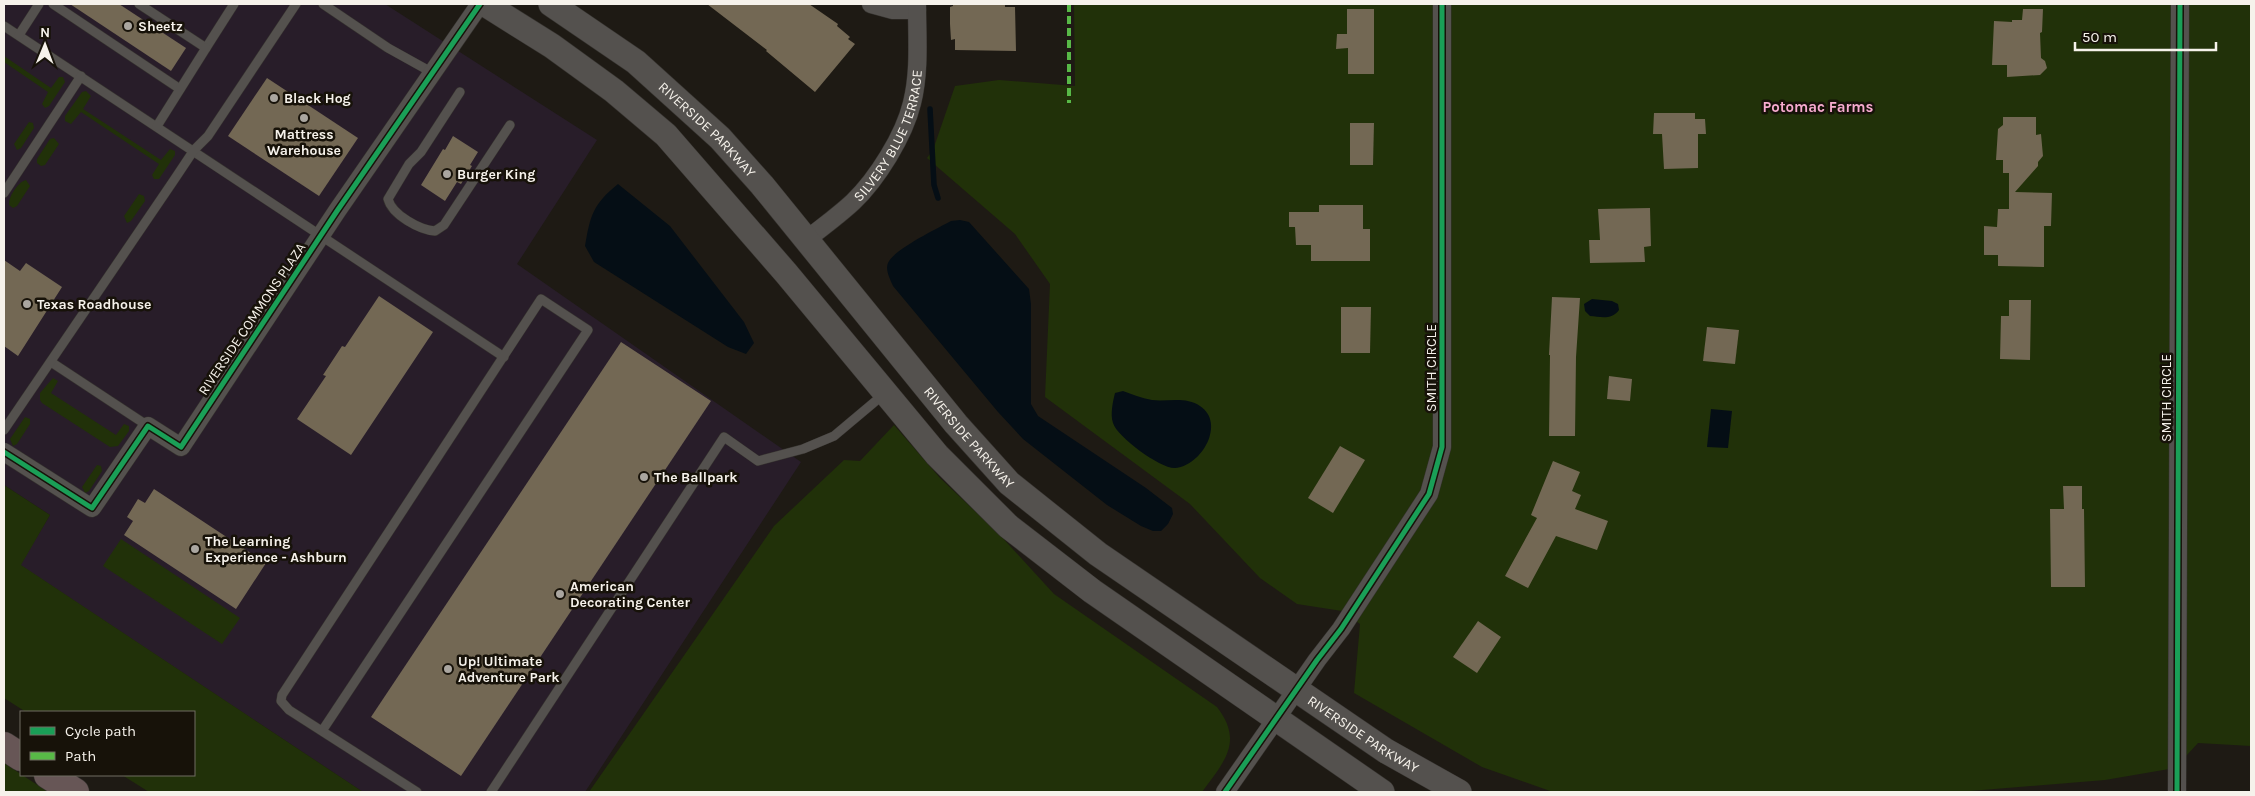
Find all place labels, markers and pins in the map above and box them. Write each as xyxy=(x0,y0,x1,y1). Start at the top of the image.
place label: Sheetz xyxy=(138,18,183,35)
marker: Sheetz xyxy=(122,20,134,32)
place label: Black Hog xyxy=(284,90,351,107)
marker: Black Hog xyxy=(268,92,280,104)
marker: Mattress Warehouse xyxy=(298,112,310,124)
place label: Mattress Warehouse xyxy=(267,126,341,159)
place label: Burger King xyxy=(457,166,535,183)
marker: Burger King xyxy=(441,168,453,180)
place label: Texas Roadhouse xyxy=(37,296,152,313)
marker: Texas Roadhouse xyxy=(21,298,33,310)
place label: The Ballpark xyxy=(654,469,738,486)
marker: The Ballpark xyxy=(638,471,650,483)
place label: The Learning Experience - Ashburn xyxy=(205,533,347,566)
marker: The Learning Experience - Ashburn xyxy=(189,543,201,555)
place label: American Decorating Center xyxy=(570,578,691,611)
marker: American Decorating Center xyxy=(554,588,566,600)
place label: Up! Ultimate Adventure Park xyxy=(458,653,560,686)
marker: Up! Ultimate Adventure Park xyxy=(442,663,454,675)

